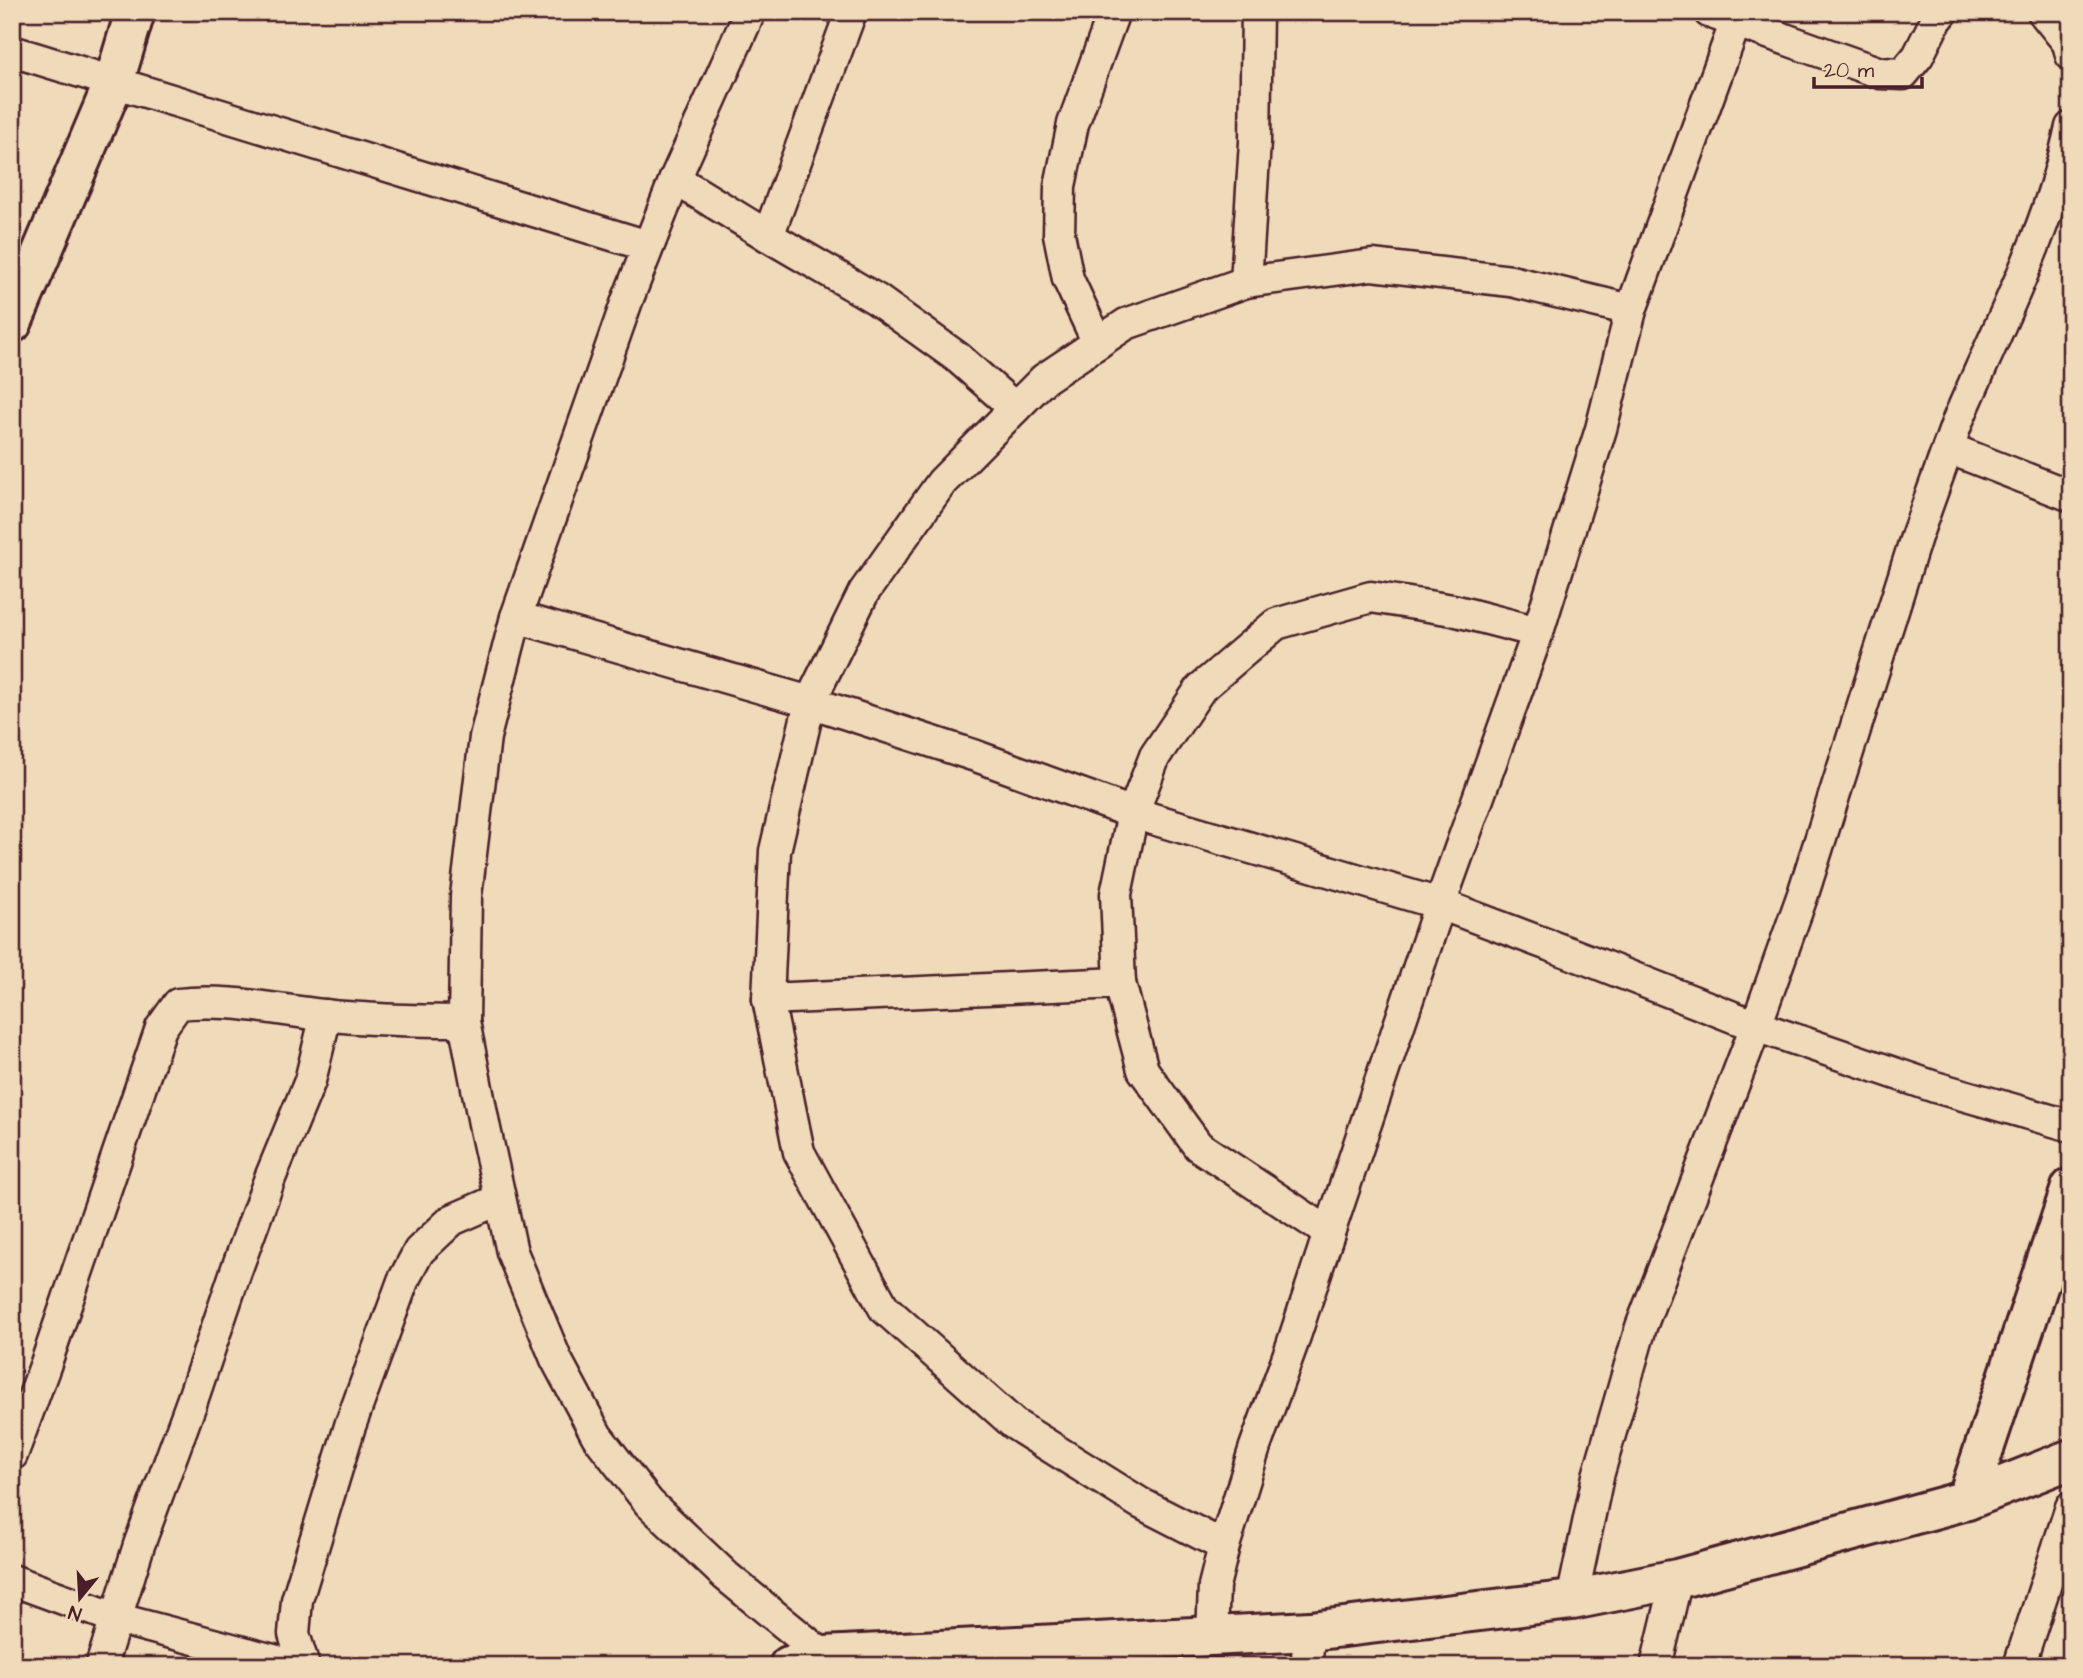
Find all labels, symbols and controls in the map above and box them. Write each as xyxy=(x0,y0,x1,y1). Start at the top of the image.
scale bar xyxy=(1814,46,1922,90)
text: 20 m xyxy=(1824,56,1875,85)
north arrow xyxy=(46,1562,116,1632)
text: N xyxy=(65,1598,85,1627)

